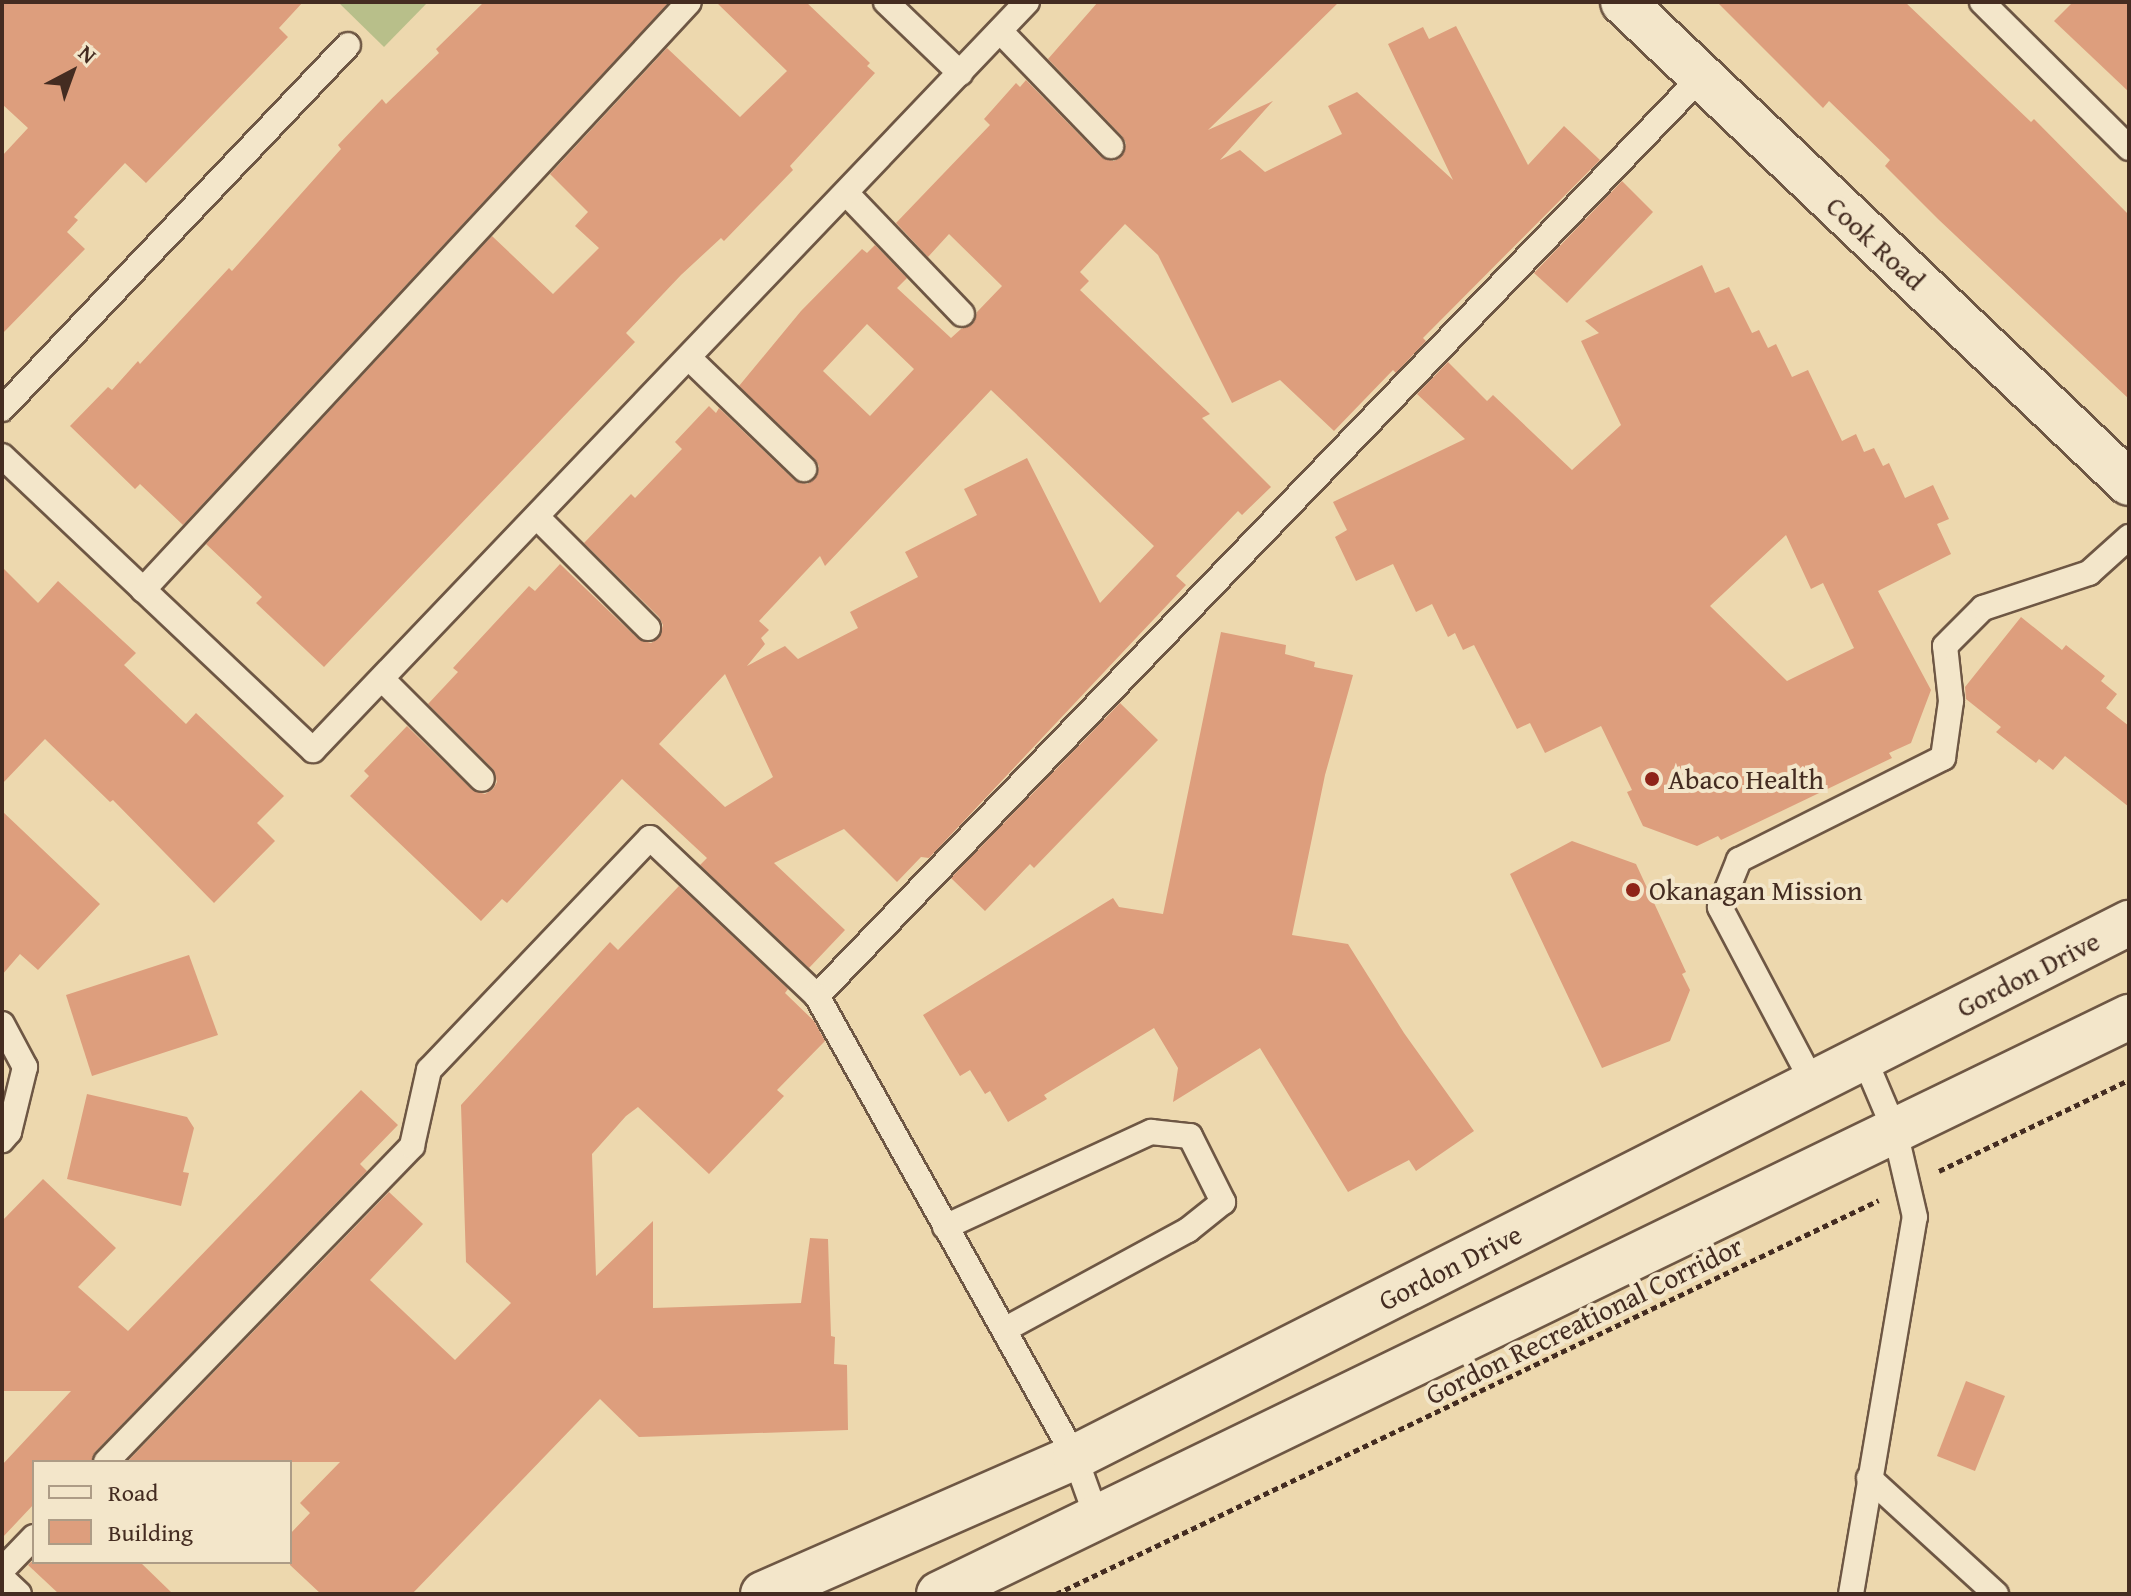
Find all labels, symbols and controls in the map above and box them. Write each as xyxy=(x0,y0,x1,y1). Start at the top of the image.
north arrow xyxy=(32,32,112,112)
text: N xyxy=(72,37,104,71)
street label: Cook Road xyxy=(1820,189,1932,297)
place label: Abaco Health xyxy=(1668,762,1824,796)
marker: Abaco Health xyxy=(1643,770,1661,788)
place label: Okanagan Mission xyxy=(1649,873,1862,907)
marker: Okanagan Mission xyxy=(1624,881,1642,899)
street label: Gordon Drive xyxy=(1951,924,2105,1024)
street label: Gordon Drive xyxy=(1373,1217,1527,1317)
street label: Gordon Recreational Corridor xyxy=(1420,1228,1748,1412)
legend xyxy=(32,1460,292,1564)
text: Road xyxy=(108,1475,158,1510)
text: Building xyxy=(108,1515,193,1550)

